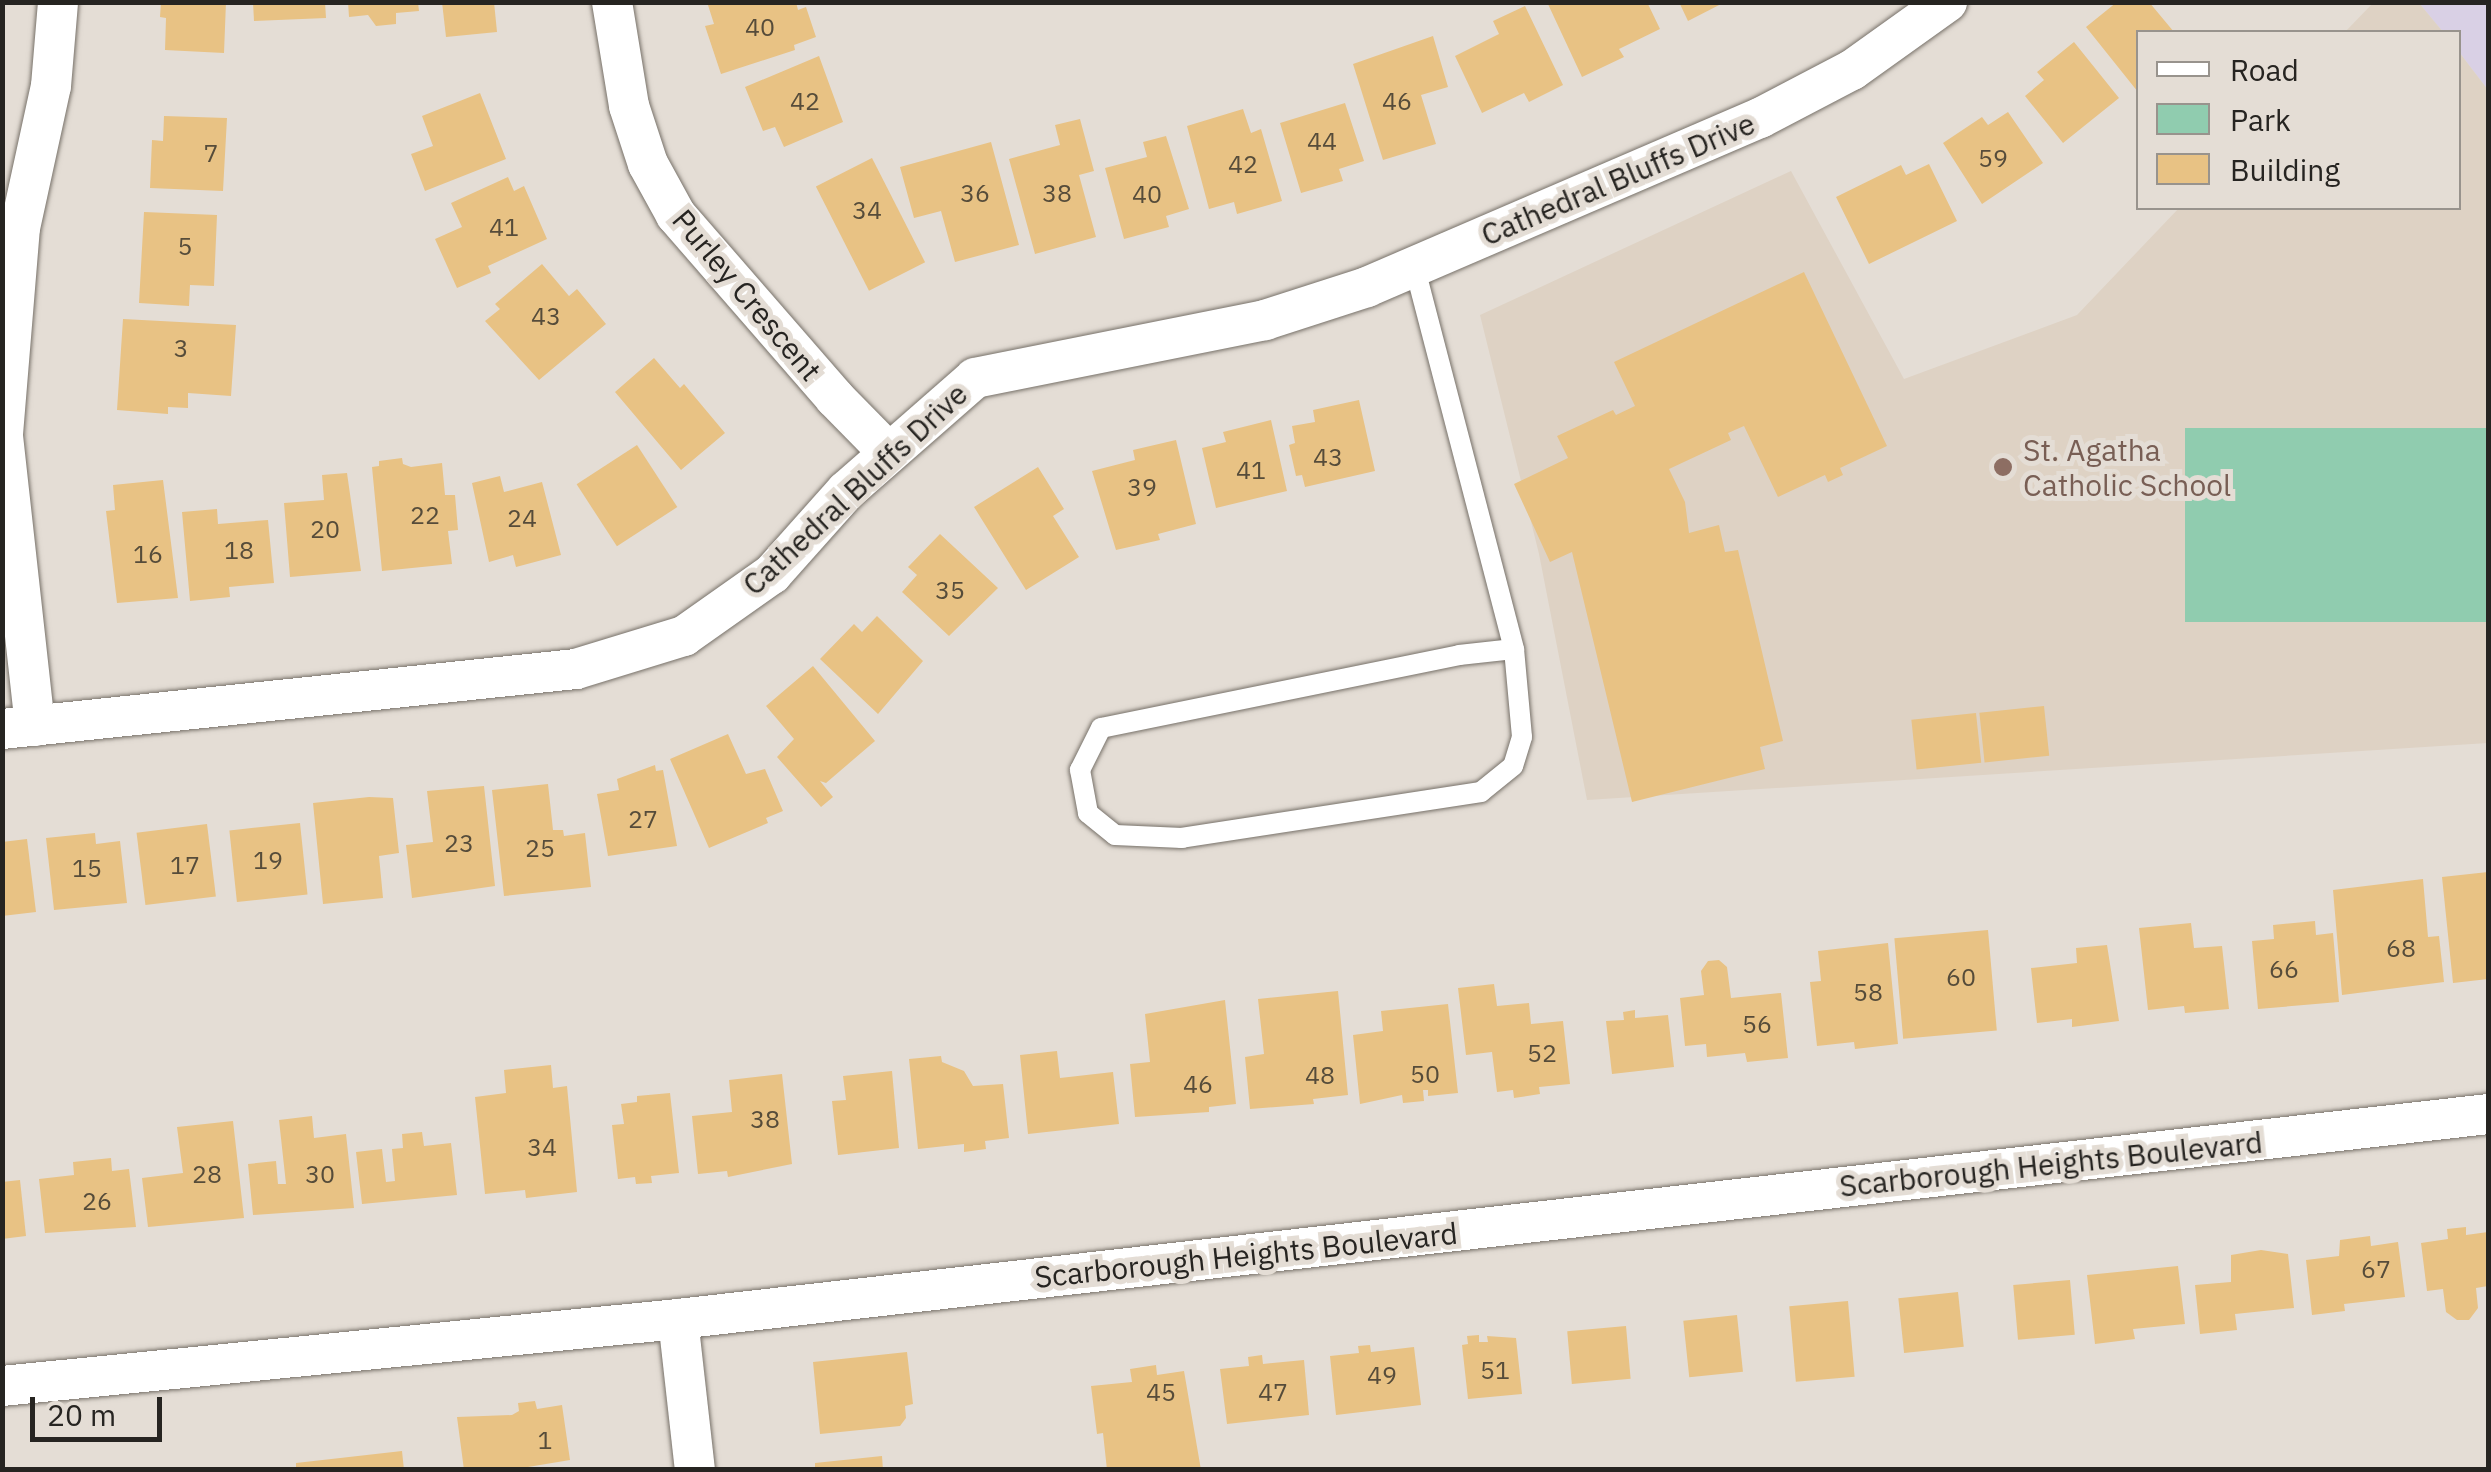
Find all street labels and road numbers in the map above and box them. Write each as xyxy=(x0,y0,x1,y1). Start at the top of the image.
street label: Cathedral Bluffs Drive xyxy=(1476,105,1760,253)
street label: Purley Crescent xyxy=(665,202,829,388)
street label: Cathedral Bluffs Drive xyxy=(735,376,975,602)
street label: Scarborough Heights Boulevard xyxy=(1838,1124,2264,1204)
street label: Scarborough Heights Boulevard xyxy=(1033,1215,1459,1295)

